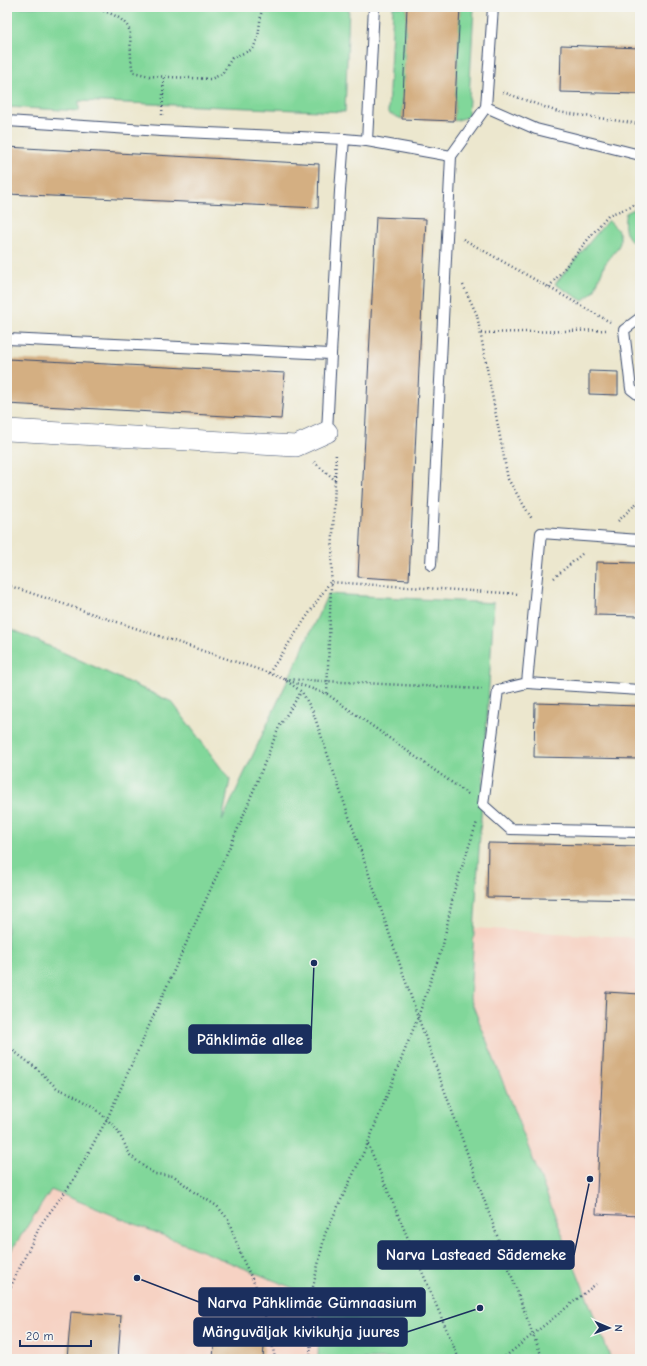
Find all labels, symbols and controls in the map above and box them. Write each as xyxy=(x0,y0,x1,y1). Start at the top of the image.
callout: Pähklimäe allee xyxy=(189,1025,311,1053)
text: Pähklimäe allee xyxy=(197,1031,303,1049)
callout: Narva Lasteaed Sädemeke xyxy=(378,1241,574,1269)
text: Narva Lasteaed Sädemeke xyxy=(386,1246,566,1264)
callout: Narva Pähklimäe Gümnaasium xyxy=(199,1288,425,1316)
text: Narva Pähklimäe Gümnaasium xyxy=(207,1294,417,1312)
north arrow xyxy=(589,1308,629,1348)
callout: Mänguväljak kivikuhja juures xyxy=(194,1318,407,1346)
scale bar xyxy=(20,1322,91,1348)
text: Mänguväljak kivikuhja juures xyxy=(202,1323,400,1341)
text: N xyxy=(612,1325,625,1332)
text: 20 m xyxy=(26,1329,54,1343)

